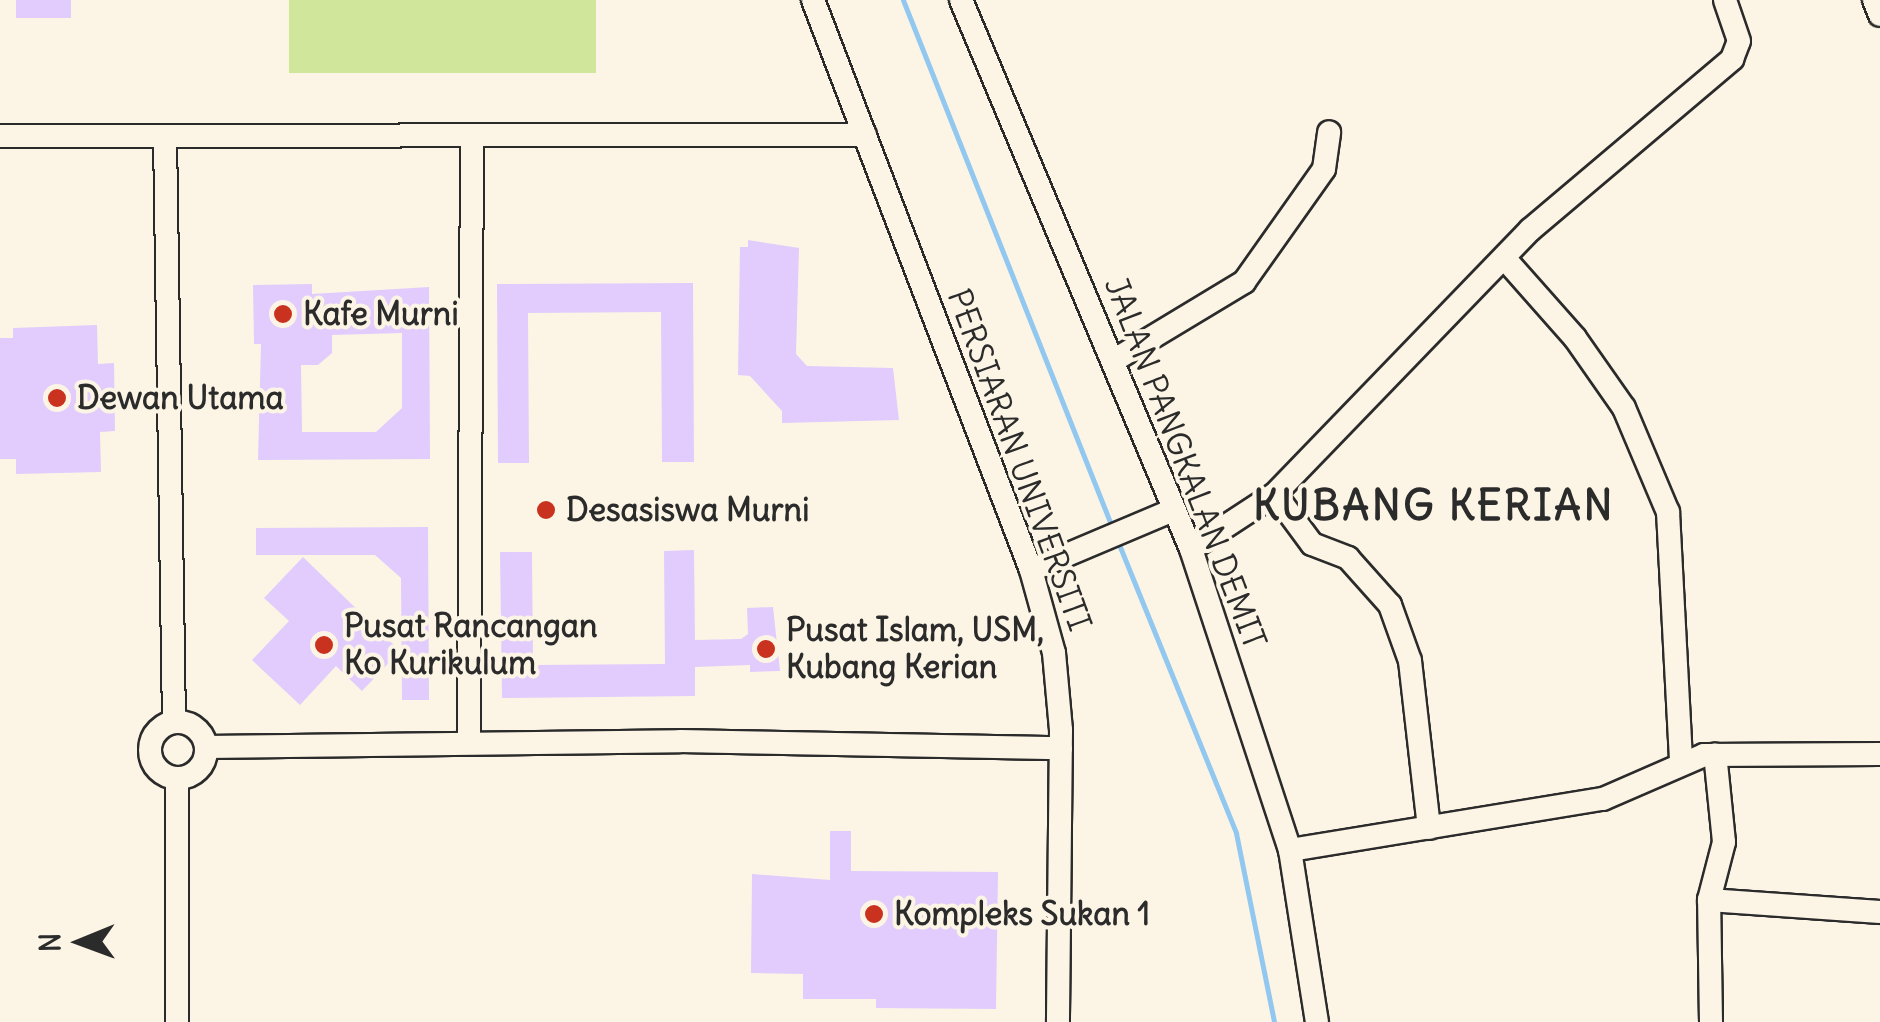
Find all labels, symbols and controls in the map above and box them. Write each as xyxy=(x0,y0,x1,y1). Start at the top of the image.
street label: JALAN PANGKALAN DEMIT xyxy=(1096,272,1274,654)
street label: PERSIARAN UNIVERSITI xyxy=(939,284,1099,636)
place label: Kafe Murni xyxy=(303,295,459,333)
marker: Kafe Murni xyxy=(272,303,294,325)
place label: Dewan Utama xyxy=(77,379,284,417)
marker: Dewan Utama xyxy=(46,387,68,409)
district label: KUBANG KERIAN xyxy=(1253,480,1615,530)
place label: Desasiswa Murni xyxy=(566,491,809,529)
marker: Desasiswa Murni xyxy=(535,499,557,521)
place label: Pusat Rancangan Ko Kurikulum xyxy=(344,608,598,683)
place label: Pusat Islam, USM, Kubang Kerian xyxy=(786,612,1044,687)
marker: Pusat Rancangan Ko Kurikulum xyxy=(313,634,335,656)
marker: Pusat Islam, USM, Kubang Kerian xyxy=(755,638,777,660)
north arrow xyxy=(30,892,130,992)
place label: Kompleks Sukan 1 xyxy=(894,895,1150,933)
marker: Kompleks Sukan 1 xyxy=(863,903,885,925)
text: N xyxy=(32,933,68,953)

